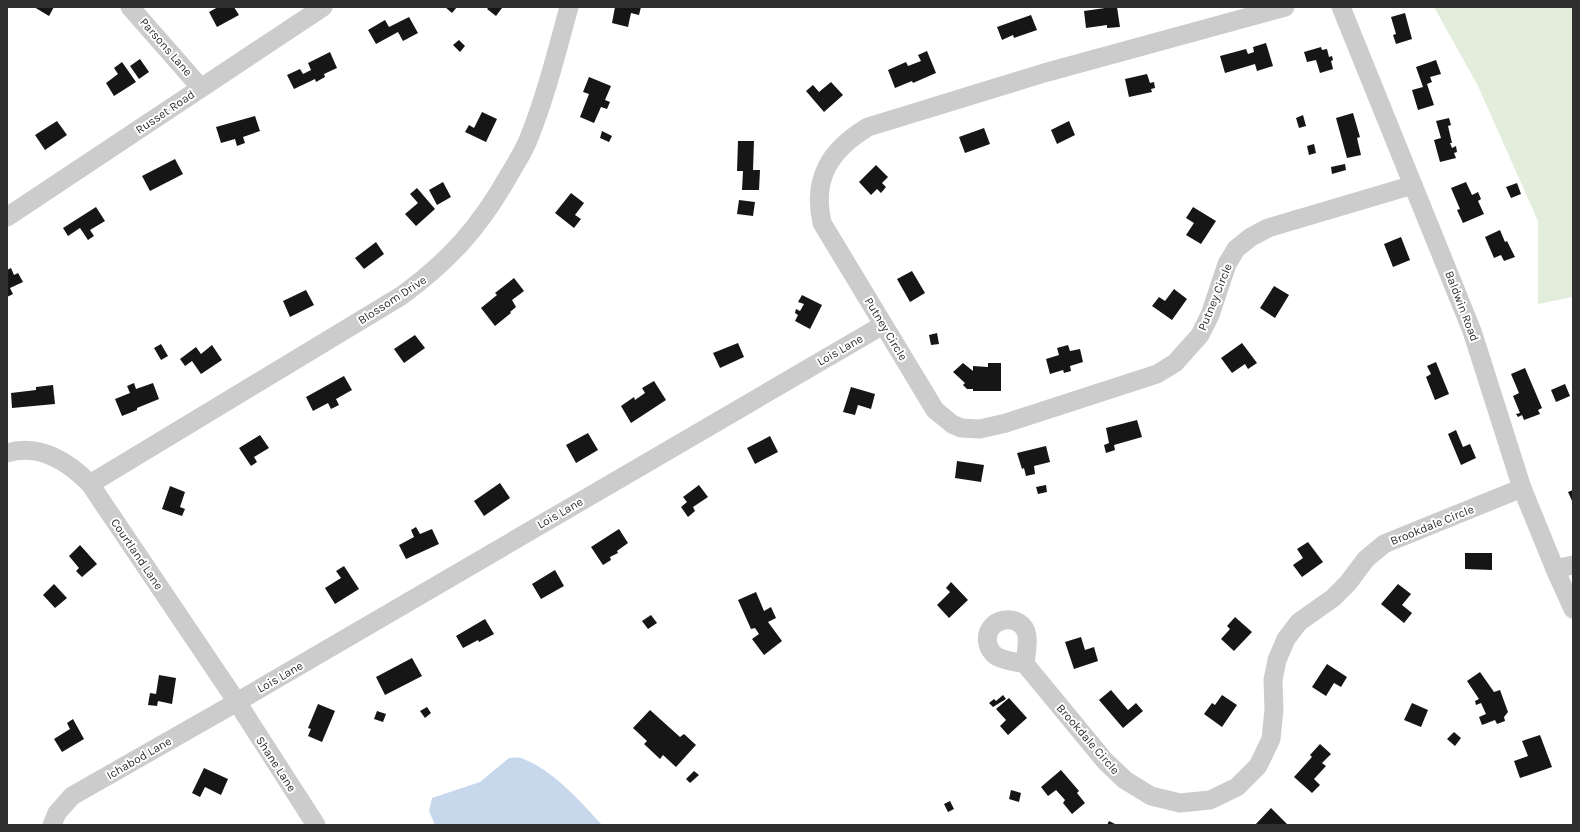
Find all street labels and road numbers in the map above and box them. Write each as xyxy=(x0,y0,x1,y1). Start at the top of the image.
street label: Parsons Lane xyxy=(137,15,195,79)
street label: Russet Road xyxy=(133,87,197,137)
street label: Putney Circle xyxy=(1195,261,1235,333)
street label: Baldwin Road xyxy=(1442,269,1482,343)
street label: Blossom Drive xyxy=(355,273,429,327)
street label: Putney Circle xyxy=(862,295,910,363)
street label: Lois Lane xyxy=(815,331,865,369)
street label: Lois Lane xyxy=(535,494,585,532)
street label: Brookdale Circle xyxy=(1388,502,1476,548)
street label: Courtland Lane xyxy=(108,516,166,592)
street label: Lois Lane xyxy=(255,658,305,696)
street label: Brookdale Circle xyxy=(1054,701,1122,777)
street label: Ichabod Lane xyxy=(104,734,174,782)
street label: Shane Lane xyxy=(253,734,299,794)

